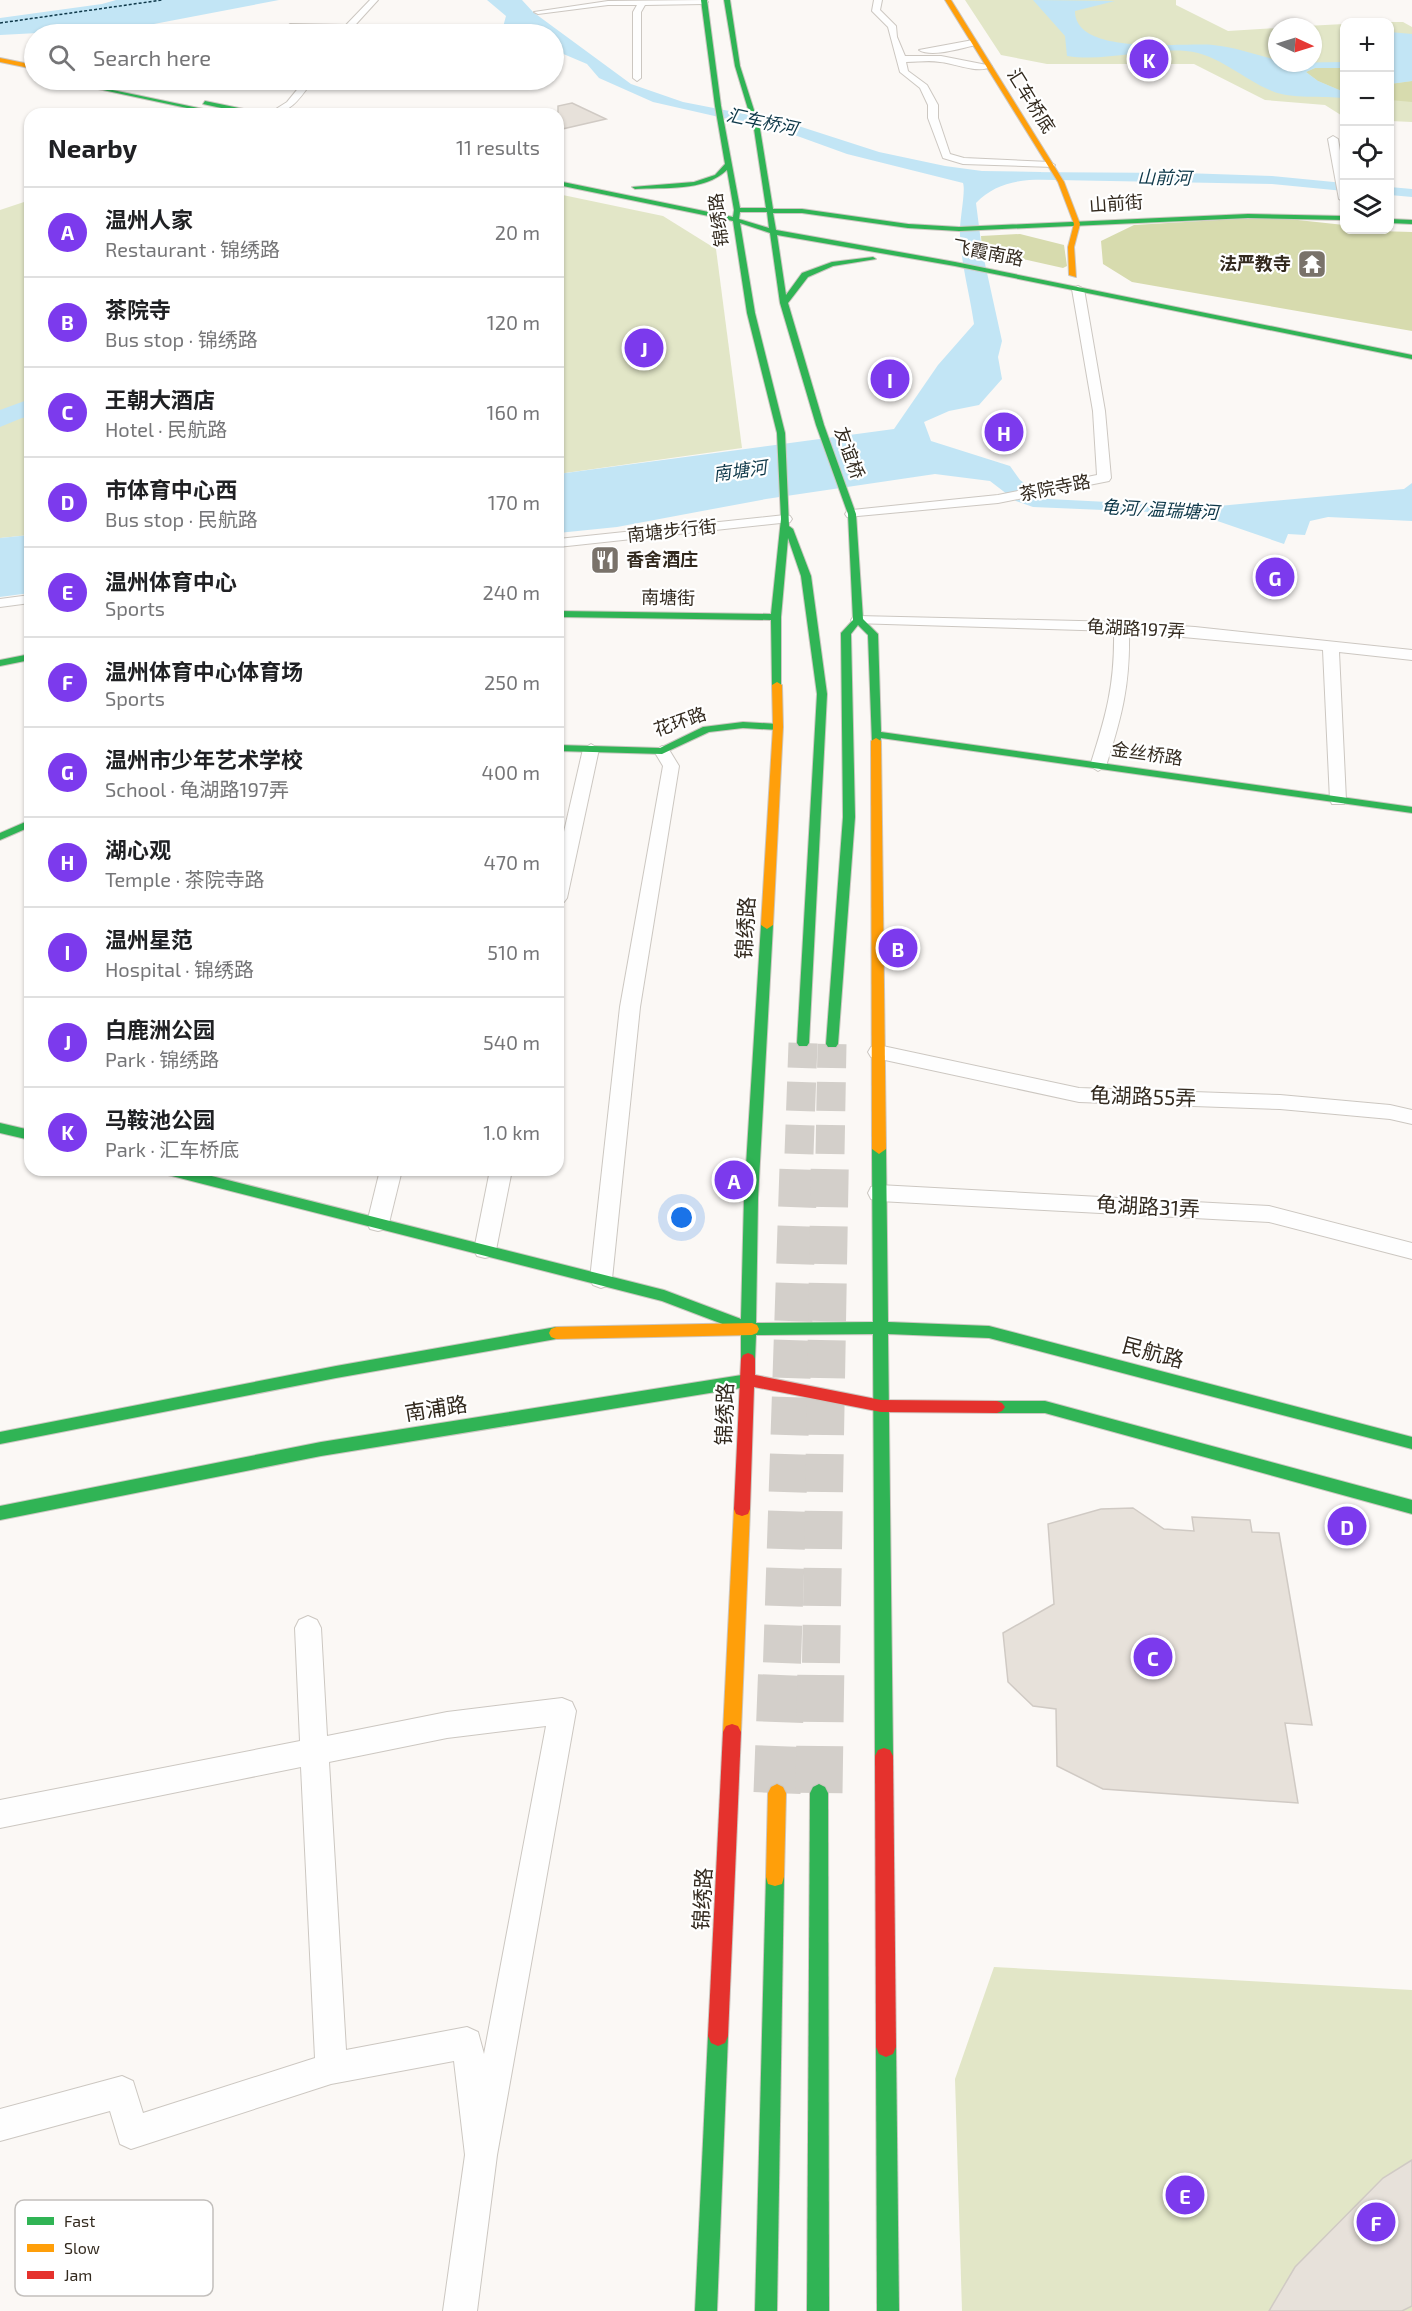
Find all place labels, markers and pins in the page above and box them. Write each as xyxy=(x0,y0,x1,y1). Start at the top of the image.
pin: K xyxy=(1130,36,1168,82)
temple icon: 法严教寺 xyxy=(1296,248,1328,280)
place label: 法严教寺 xyxy=(1219,252,1291,274)
pin: J xyxy=(624,326,664,370)
pin: I xyxy=(870,356,910,401)
pin: H xyxy=(984,410,1024,454)
restaurant icon: 香舍酒庄 xyxy=(589,544,621,576)
place label: 香舍酒庄 xyxy=(626,548,698,570)
pin: G xyxy=(1256,554,1294,600)
pin: B xyxy=(878,926,918,970)
pin: A xyxy=(714,1158,754,1202)
pin: D xyxy=(1328,1504,1366,1549)
pin: C xyxy=(1134,1634,1172,1680)
pin: E xyxy=(1166,2172,1204,2218)
pin: F xyxy=(1356,2200,1396,2244)

